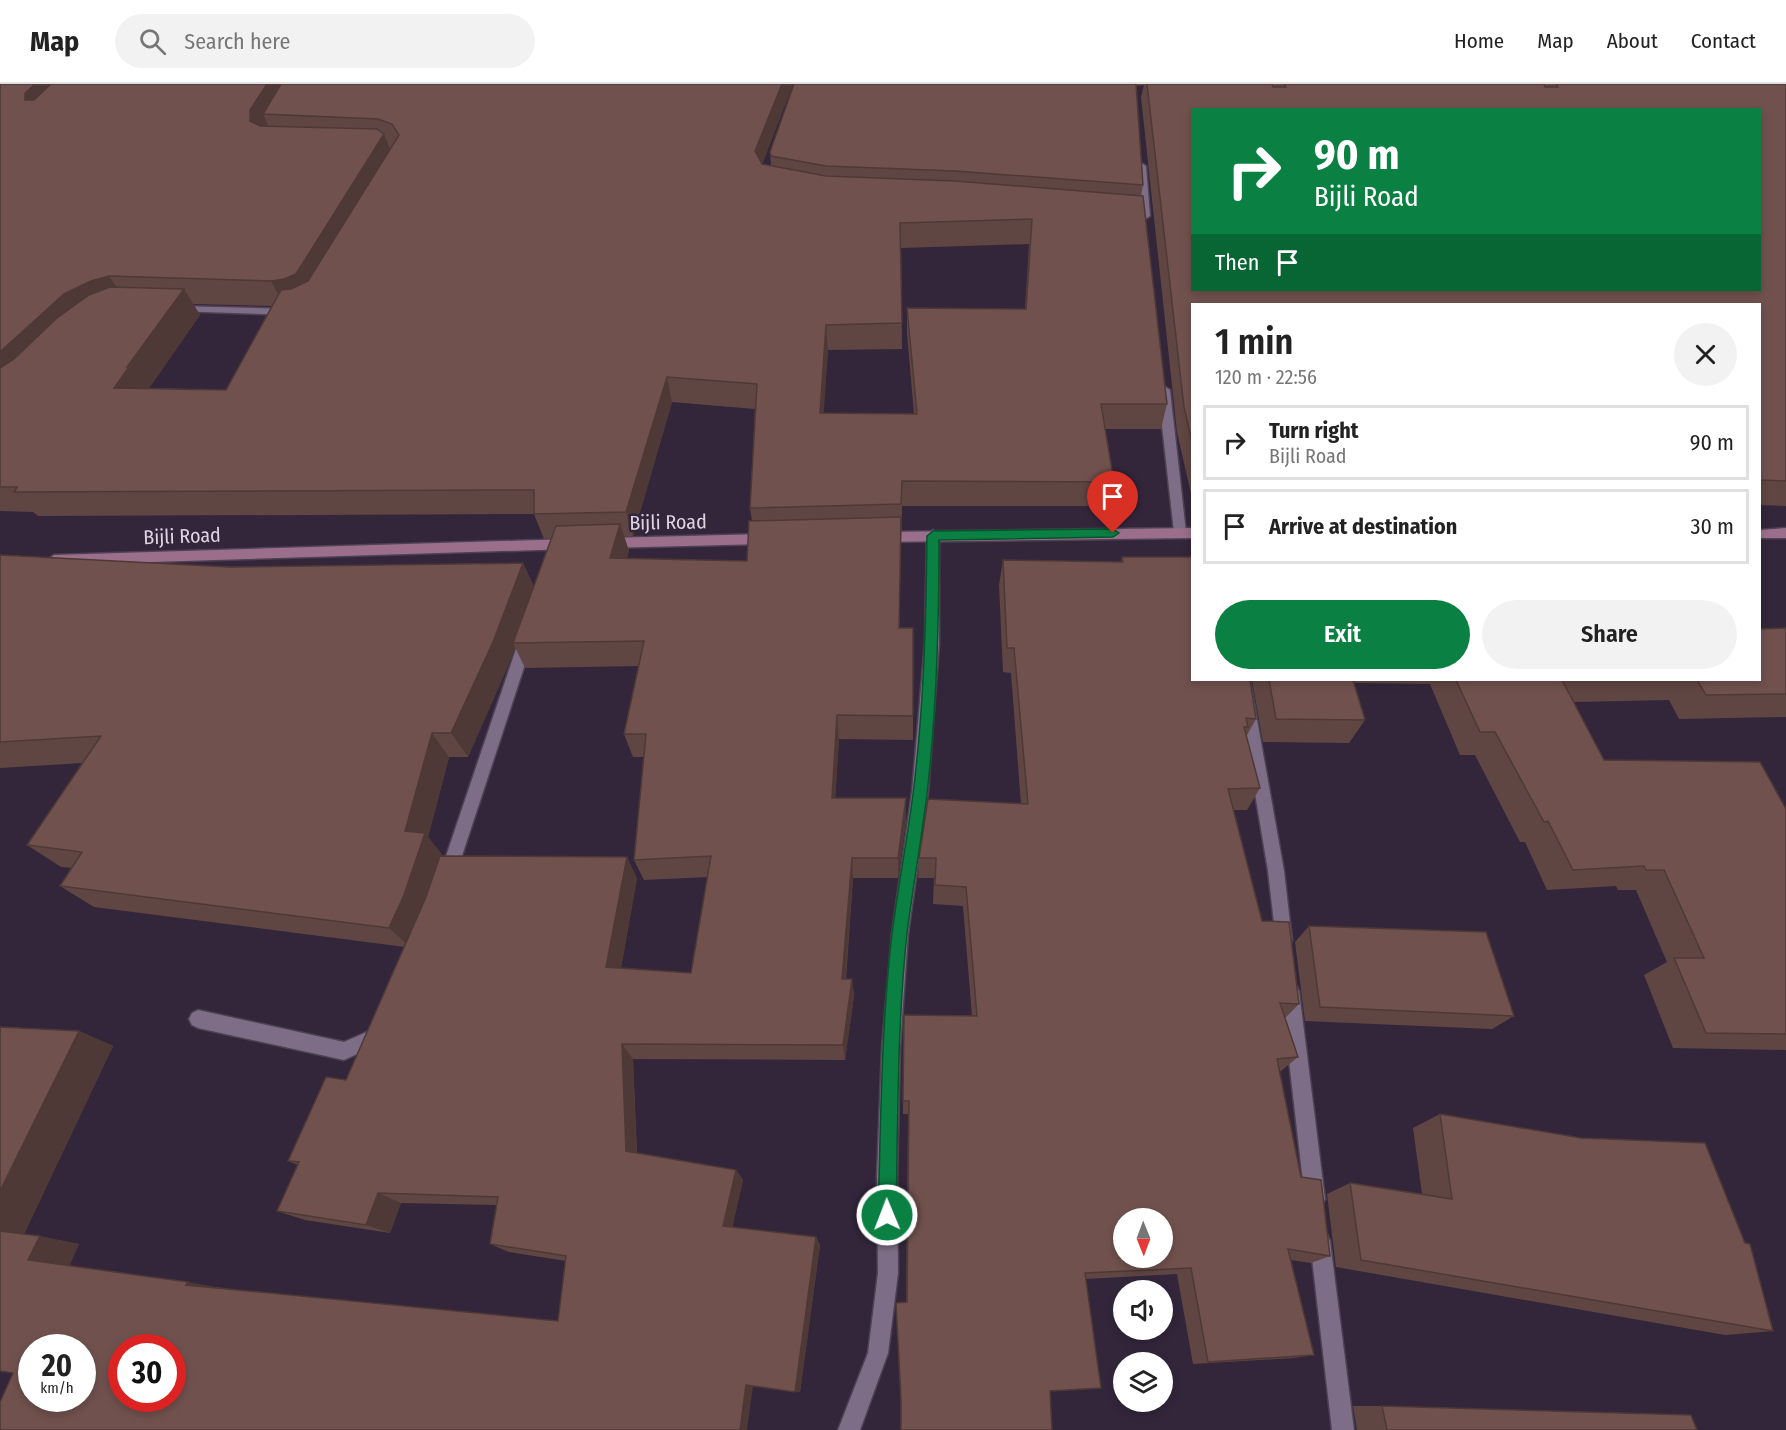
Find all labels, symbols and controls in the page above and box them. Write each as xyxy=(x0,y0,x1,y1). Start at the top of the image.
search box xyxy=(115,14,535,68)
text: Map xyxy=(30,25,79,58)
icon: search xyxy=(136,25,169,58)
text: Search here xyxy=(184,28,290,55)
text: Home xyxy=(1454,28,1504,54)
text: Map xyxy=(1537,28,1574,54)
text: About xyxy=(1607,28,1658,54)
text: Contact xyxy=(1691,28,1756,54)
text: 90 m xyxy=(1314,130,1399,180)
icon: right xyxy=(1215,132,1293,210)
text: Bijli Road xyxy=(1314,181,1419,213)
icon: arrive xyxy=(1271,246,1304,279)
text: Then xyxy=(1215,249,1259,276)
text: 1 min xyxy=(1215,320,1293,364)
button: close xyxy=(1674,323,1737,386)
text: 120 m · 22:56 xyxy=(1215,365,1317,389)
text: Turn right xyxy=(1269,417,1358,444)
icon: right xyxy=(1218,426,1251,459)
text: 90 m xyxy=(1690,429,1734,456)
text: Bijli Road xyxy=(1269,444,1347,468)
pin xyxy=(1087,471,1138,533)
icon: arrive xyxy=(1096,480,1129,513)
street label: Bijli Road xyxy=(629,509,707,535)
icon: arrive xyxy=(1218,510,1251,543)
text: Arrive at destination xyxy=(1269,513,1457,540)
text: 30 m xyxy=(1691,513,1734,540)
street label: Bijli Road xyxy=(143,523,221,549)
button: Exit xyxy=(1215,600,1470,669)
button: Share xyxy=(1482,600,1737,669)
position arrow xyxy=(855,1183,919,1247)
north arrow xyxy=(1113,1208,1173,1268)
map controls xyxy=(1113,1208,1173,1412)
button: sound xyxy=(1113,1280,1173,1340)
speed limit sign: 30 xyxy=(108,1334,186,1412)
text: 20 xyxy=(42,1348,72,1384)
button: layers xyxy=(1113,1352,1173,1412)
text: km/h xyxy=(40,1379,74,1397)

